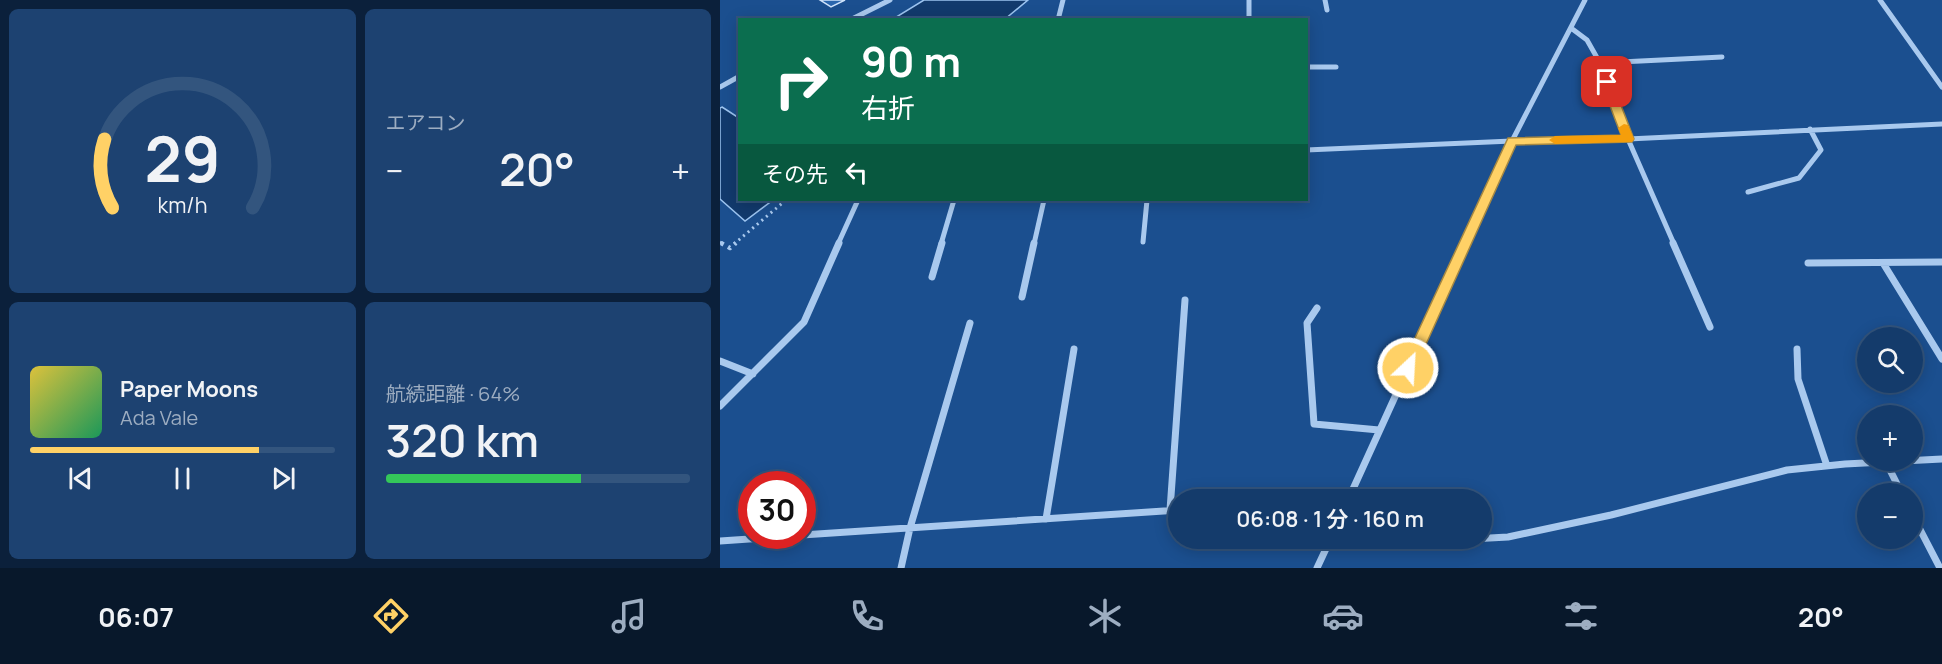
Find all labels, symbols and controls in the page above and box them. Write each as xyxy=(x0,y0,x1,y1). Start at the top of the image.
text: 90 m xyxy=(861,32,961,90)
icon: right xyxy=(762,42,840,120)
pin xyxy=(1581,56,1632,107)
icon: arrive xyxy=(1590,65,1623,98)
text: 右折 xyxy=(861,89,915,126)
text: エアコン xyxy=(386,109,466,136)
text: 29 xyxy=(144,115,220,201)
text: 20° xyxy=(499,138,575,200)
text: − xyxy=(386,148,403,193)
text: + xyxy=(671,148,690,193)
icon: left xyxy=(840,156,873,189)
text: その先 xyxy=(762,159,828,189)
text: km/h xyxy=(157,190,207,219)
map controls xyxy=(1857,327,1923,549)
button: search xyxy=(1857,327,1923,393)
position arrow xyxy=(1376,336,1440,400)
text: Paper Moons xyxy=(120,374,258,404)
text: 航続距離 · 64% xyxy=(386,380,520,407)
text: Ada Vale xyxy=(120,404,198,431)
button: + xyxy=(1857,405,1923,471)
text: 320 km xyxy=(386,409,539,471)
icon: previous xyxy=(64,462,97,495)
icon: pause xyxy=(166,462,199,495)
icon: next xyxy=(267,462,300,495)
speed limit sign: 30 xyxy=(738,471,816,549)
button: − xyxy=(1857,483,1923,549)
text: 06:08 · 1 分 · 160 m xyxy=(1236,504,1424,534)
icon: directions xyxy=(370,595,412,637)
icon: music xyxy=(608,595,650,637)
icon: phone xyxy=(846,595,888,637)
icon: climate xyxy=(1084,595,1126,637)
icon: car xyxy=(1322,595,1364,637)
icon: filters xyxy=(1560,595,1602,637)
text: 06:07 xyxy=(98,598,174,635)
text: 20° xyxy=(1798,598,1844,635)

